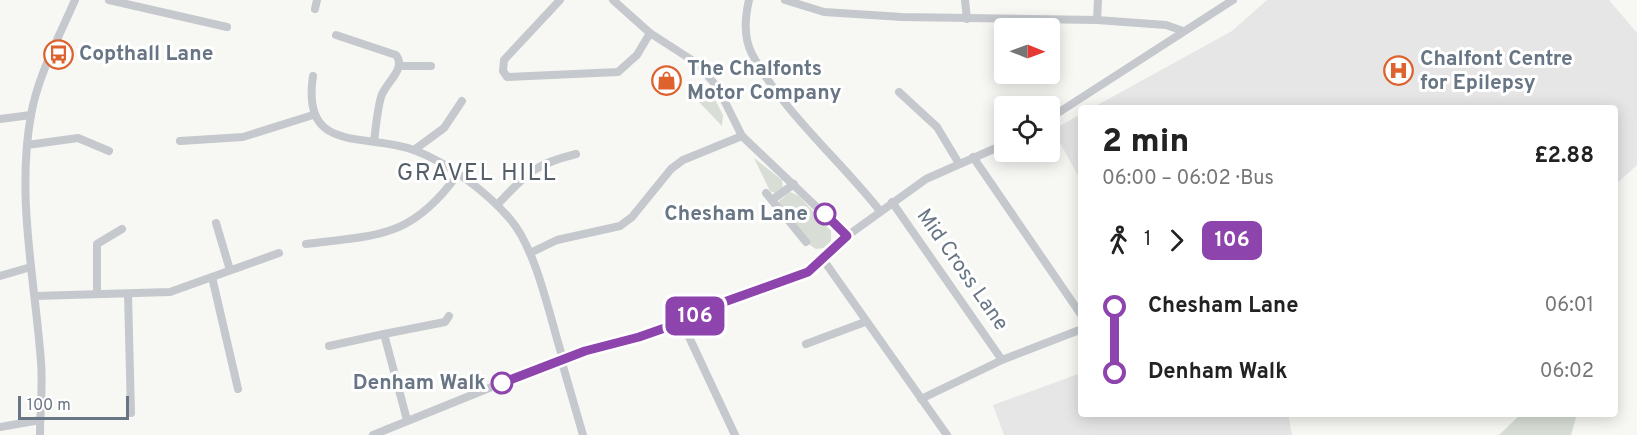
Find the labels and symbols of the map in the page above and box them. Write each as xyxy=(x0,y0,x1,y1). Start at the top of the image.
north arrow xyxy=(994,18,1060,84)
bus stop icon: Copthall Lane xyxy=(42,38,74,70)
place label: Copthall Lane xyxy=(79,41,213,68)
place label: Chalfont Centre for Epilepsy xyxy=(1420,46,1573,97)
hospital icon: Chalfont Centre for Epilepsy xyxy=(1383,55,1415,87)
place label: The Chalfonts Motor Company xyxy=(687,56,841,107)
shop icon: The Chalfonts Motor Company xyxy=(650,65,682,97)
district label: GRAVEL HILL xyxy=(397,159,557,189)
place label: Chesham Lane xyxy=(664,201,808,228)
marker: Chesham Lane xyxy=(814,203,836,225)
street label: Mid Cross Lane xyxy=(910,204,1014,336)
line badge: 106 xyxy=(660,296,730,336)
place label: Denham Walk xyxy=(353,370,486,397)
marker: Denham Walk xyxy=(491,372,513,394)
scale bar xyxy=(18,393,129,420)

